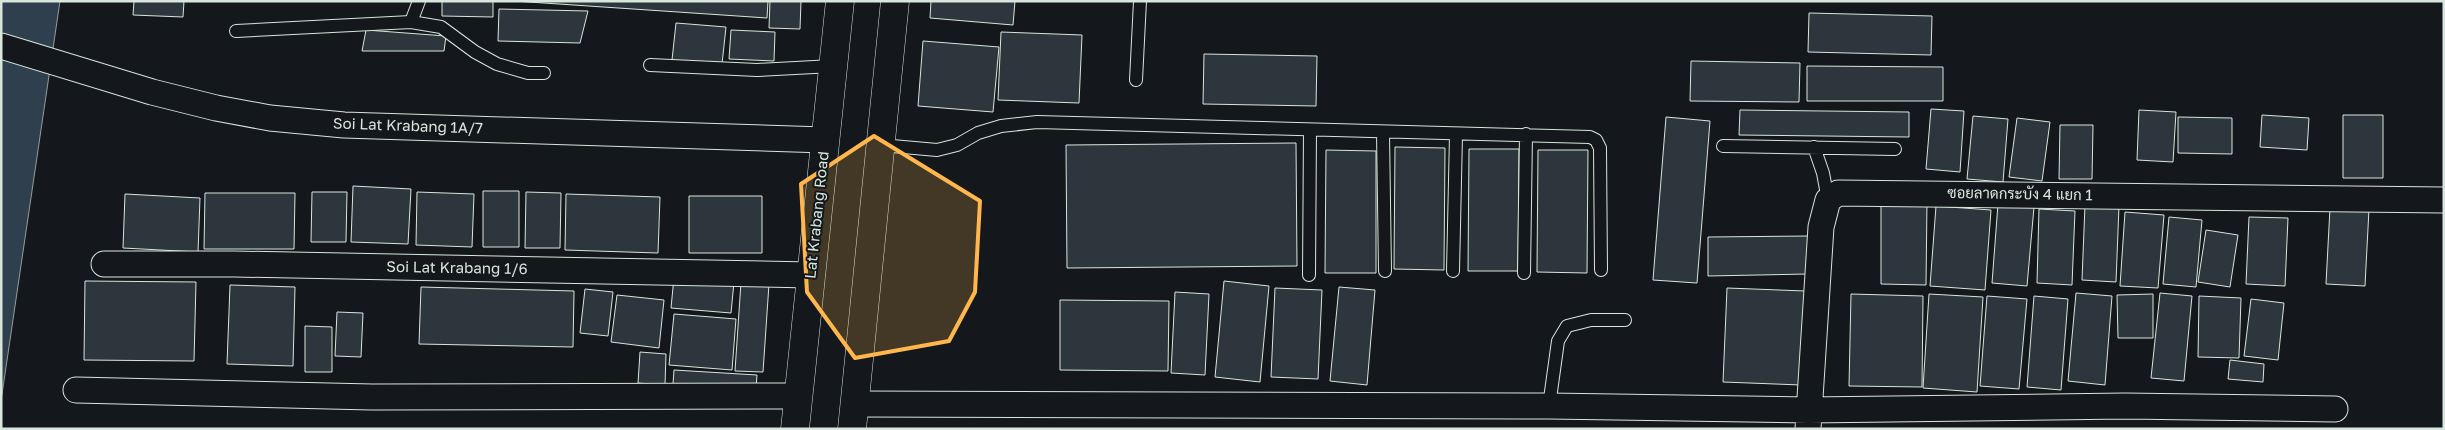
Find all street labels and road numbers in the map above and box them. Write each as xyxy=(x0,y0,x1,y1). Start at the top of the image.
street label: Soi Lat Krabang 1A/7 xyxy=(333,113,483,137)
street label: Lat Krabang Road xyxy=(800,150,832,279)
street label: ซอยลาดกระบัง 4 แยก 1 xyxy=(1947,183,2093,203)
street label: Soi Lat Krabang 1/6 xyxy=(386,257,528,277)

